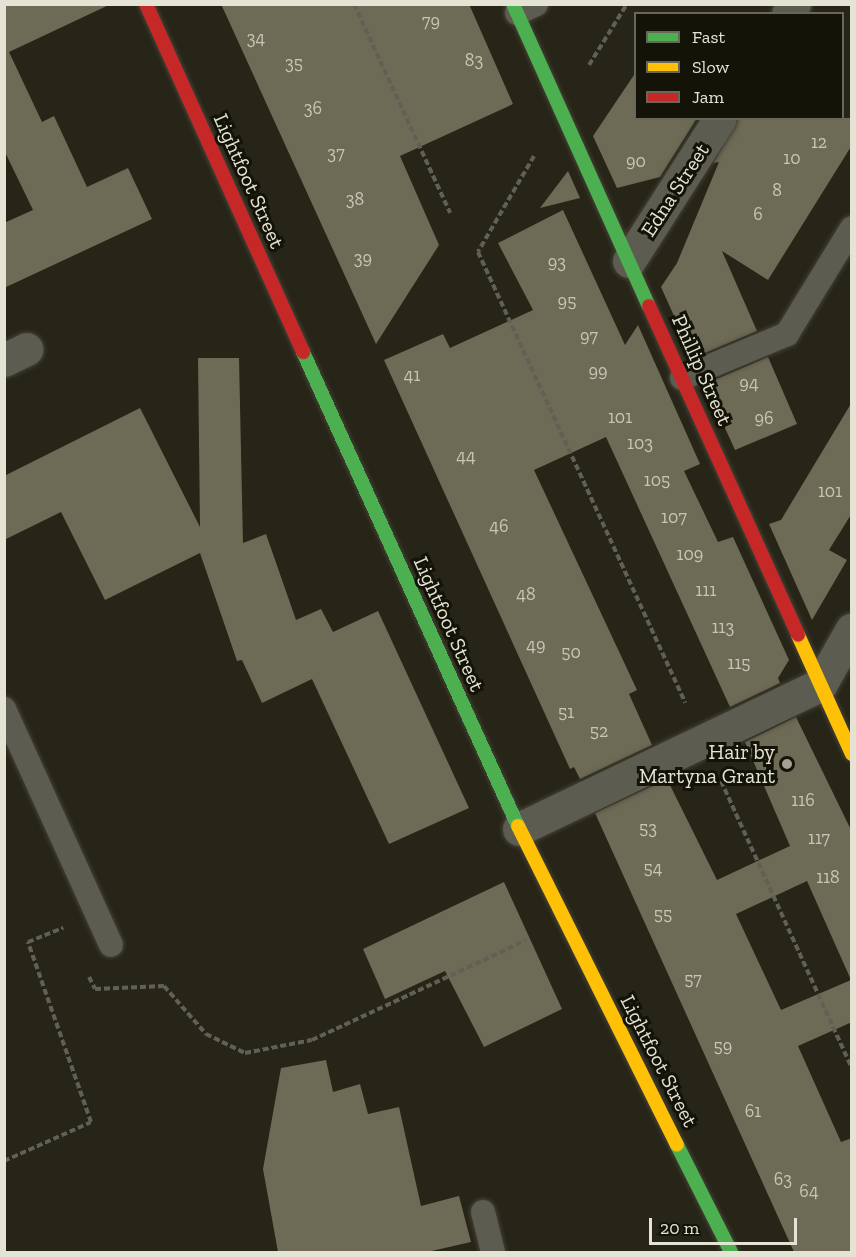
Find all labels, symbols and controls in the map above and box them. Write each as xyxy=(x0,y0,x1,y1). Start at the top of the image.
house number: 79 xyxy=(422,10,440,32)
legend xyxy=(634,12,844,120)
text: Fast xyxy=(692,26,725,48)
house number: 34 xyxy=(247,27,265,49)
house number: 83 xyxy=(465,49,483,71)
house number: 35 xyxy=(285,52,303,74)
text: Slow xyxy=(692,56,729,78)
text: Jam xyxy=(692,86,724,108)
house number: 36 xyxy=(304,97,322,119)
street label: Lightfoot Street xyxy=(208,110,290,252)
house number: 12 xyxy=(811,131,827,153)
street label: Edna Street xyxy=(636,139,714,241)
house number: 37 xyxy=(327,142,345,164)
house number: 10 xyxy=(783,147,801,169)
house number: 90 xyxy=(626,150,646,172)
house number: 8 xyxy=(772,179,782,201)
house number: 38 xyxy=(346,188,364,210)
house number: 6 xyxy=(753,203,763,225)
house number: 39 xyxy=(354,247,372,269)
house number: 93 xyxy=(548,251,566,273)
house number: 95 xyxy=(558,290,576,312)
street label: Phillip Street xyxy=(666,311,738,429)
house number: 97 xyxy=(580,325,598,347)
house number: 99 xyxy=(588,360,608,382)
house number: 41 xyxy=(404,364,420,386)
house number: 94 xyxy=(739,372,759,394)
house number: 101 xyxy=(608,406,632,428)
house number: 96 xyxy=(754,407,774,429)
house number: 103 xyxy=(627,432,653,454)
house number: 44 xyxy=(456,445,476,467)
house number: 105 xyxy=(644,469,670,491)
house number: 101 xyxy=(818,480,842,502)
house number: 107 xyxy=(661,506,687,528)
house number: 46 xyxy=(489,515,509,537)
house number: 109 xyxy=(677,543,703,565)
street label: Lightfoot Street xyxy=(408,553,490,695)
house number: 111 xyxy=(696,579,716,601)
house number: 48 xyxy=(516,583,536,605)
house number: 113 xyxy=(712,616,734,638)
house number: 49 xyxy=(526,634,546,656)
house number: 50 xyxy=(561,641,581,663)
house number: 115 xyxy=(727,652,751,674)
house number: 51 xyxy=(558,701,574,723)
house number: 52 xyxy=(590,720,608,742)
place label: Hair by Martyna Grant xyxy=(639,739,775,789)
marker: Hair by Martyna Grant xyxy=(780,757,794,771)
house number: 116 xyxy=(791,789,815,811)
house number: 53 xyxy=(639,817,657,839)
house number: 117 xyxy=(808,827,830,849)
house number: 54 xyxy=(644,857,662,879)
house number: 118 xyxy=(816,866,840,888)
house number: 55 xyxy=(654,903,672,925)
house number: 57 xyxy=(684,968,702,990)
street label: Lightfoot Street xyxy=(615,991,703,1131)
house number: 59 xyxy=(714,1035,732,1057)
house number: 61 xyxy=(745,1100,761,1122)
house number: 63 xyxy=(774,1168,792,1190)
house number: 64 xyxy=(799,1180,819,1202)
scale bar xyxy=(652,1206,800,1244)
text: 20 m xyxy=(660,1217,699,1239)

